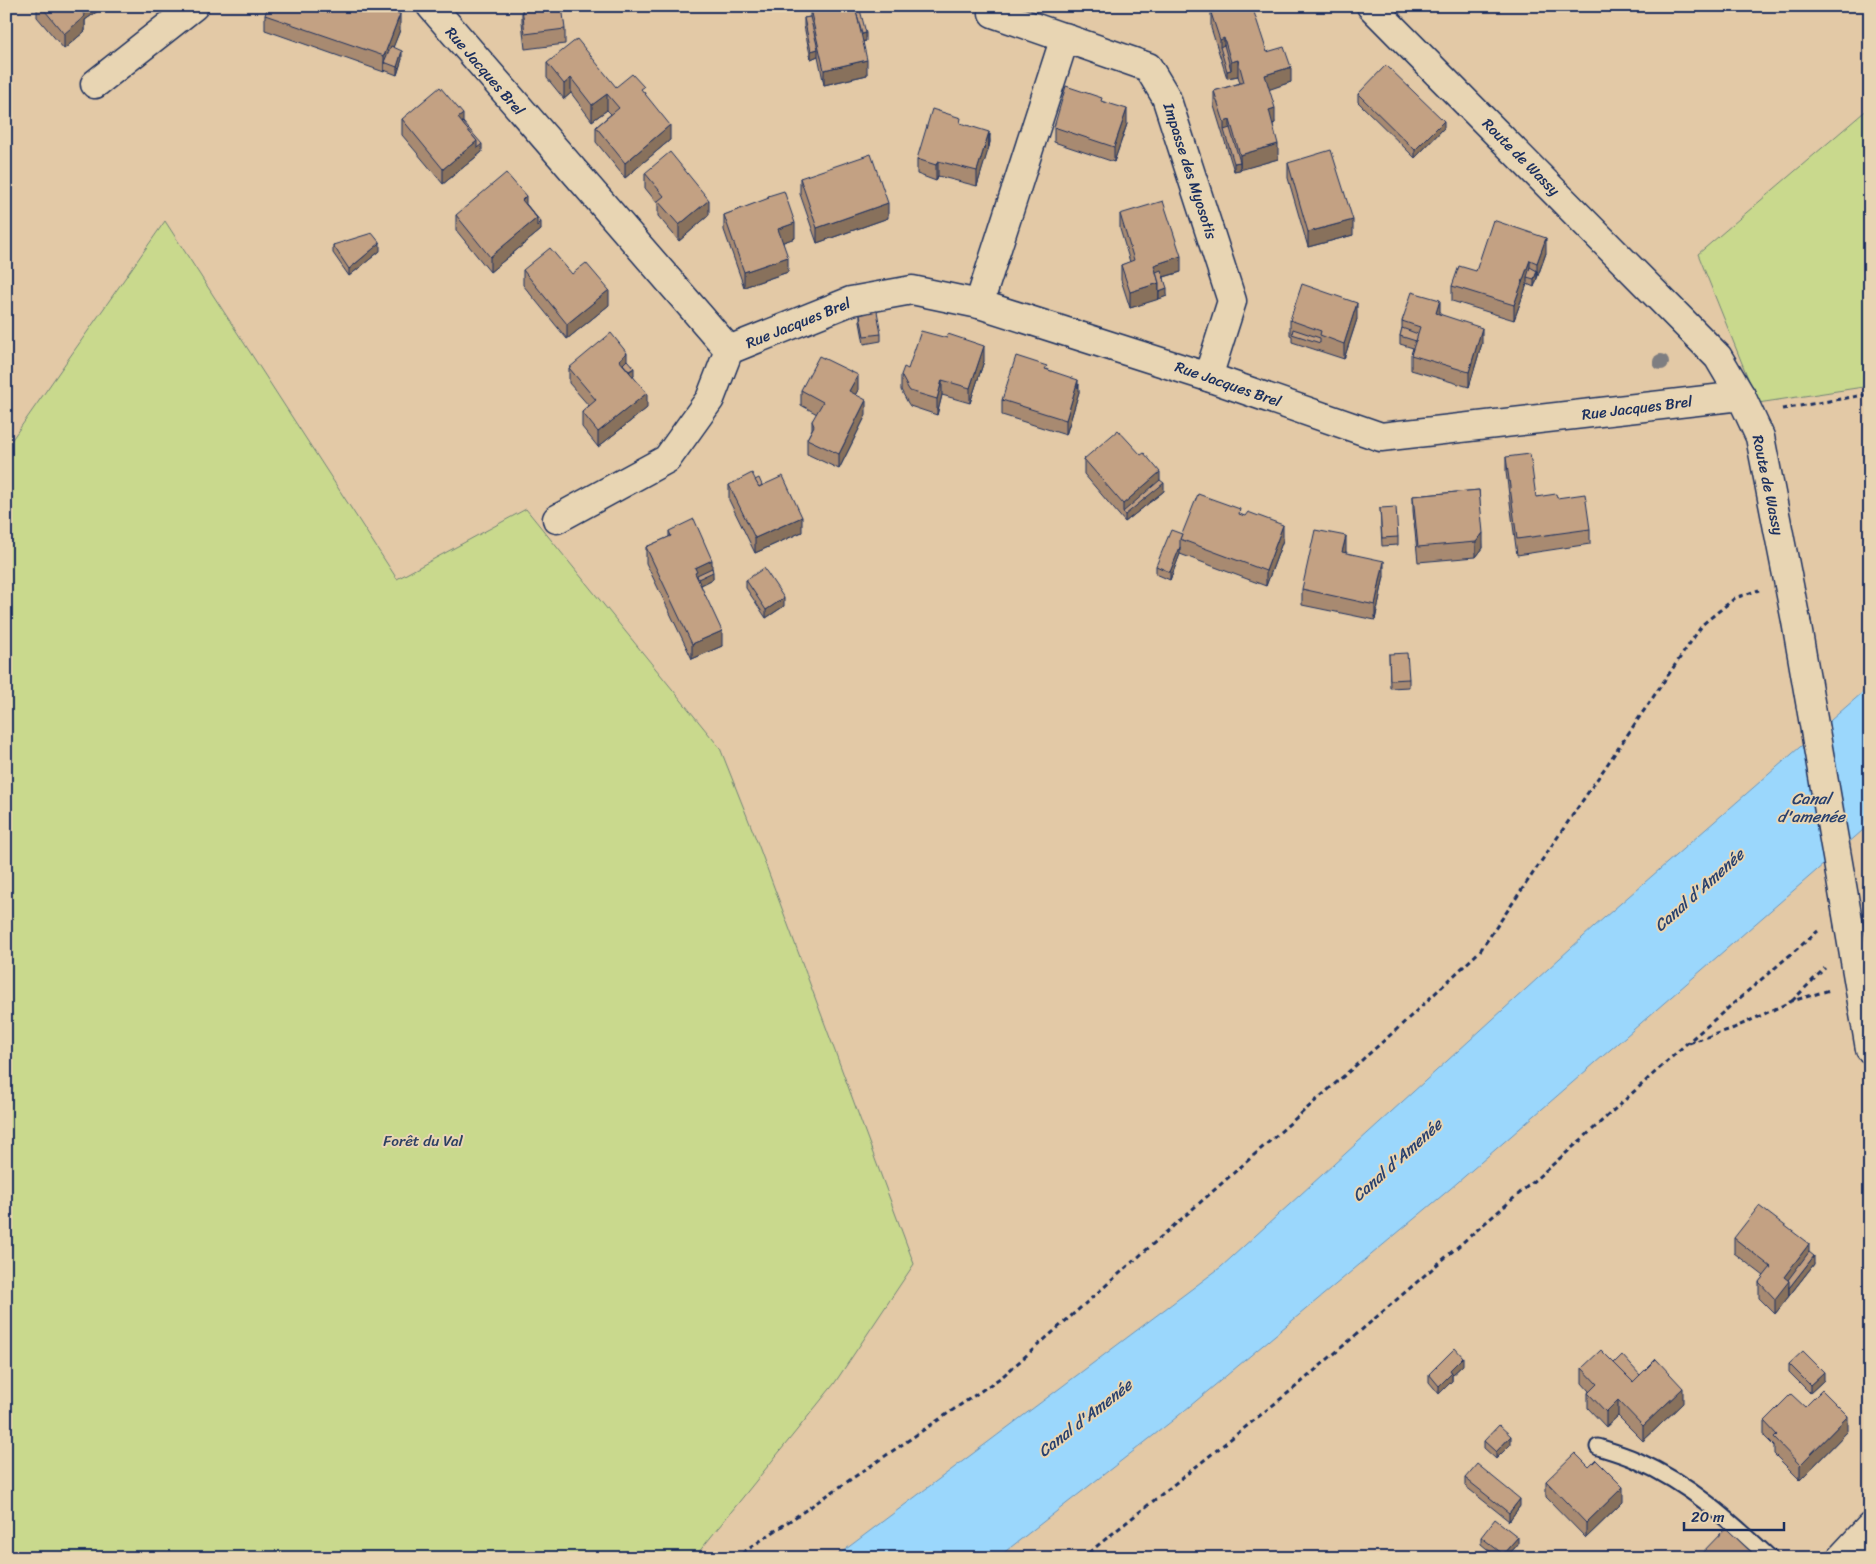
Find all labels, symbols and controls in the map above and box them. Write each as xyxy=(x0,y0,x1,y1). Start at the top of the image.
street label: Rue Jacques Brel xyxy=(439,21,532,122)
street label: Impasse des Myosotis xyxy=(1155,98,1224,243)
street label: Route de Wassy xyxy=(1476,112,1566,202)
street label: Rue Jacques Brel xyxy=(742,290,855,356)
street label: Rue Jacques Brel xyxy=(1171,354,1285,415)
street label: Rue Jacques Brel xyxy=(1580,388,1694,428)
street label: Route de Wassy xyxy=(1745,432,1791,538)
water label: Canal d'amenée xyxy=(1777,784,1847,831)
water label: Canal d'Amenée xyxy=(1647,840,1752,939)
water label: Canal d'Amenée xyxy=(1345,1110,1450,1209)
park label: Forêt du Val xyxy=(383,1128,464,1154)
water label: Canal d'Amenée xyxy=(1031,1370,1140,1464)
scale bar xyxy=(1684,1499,1784,1531)
text: 20 m xyxy=(1691,1504,1725,1530)

